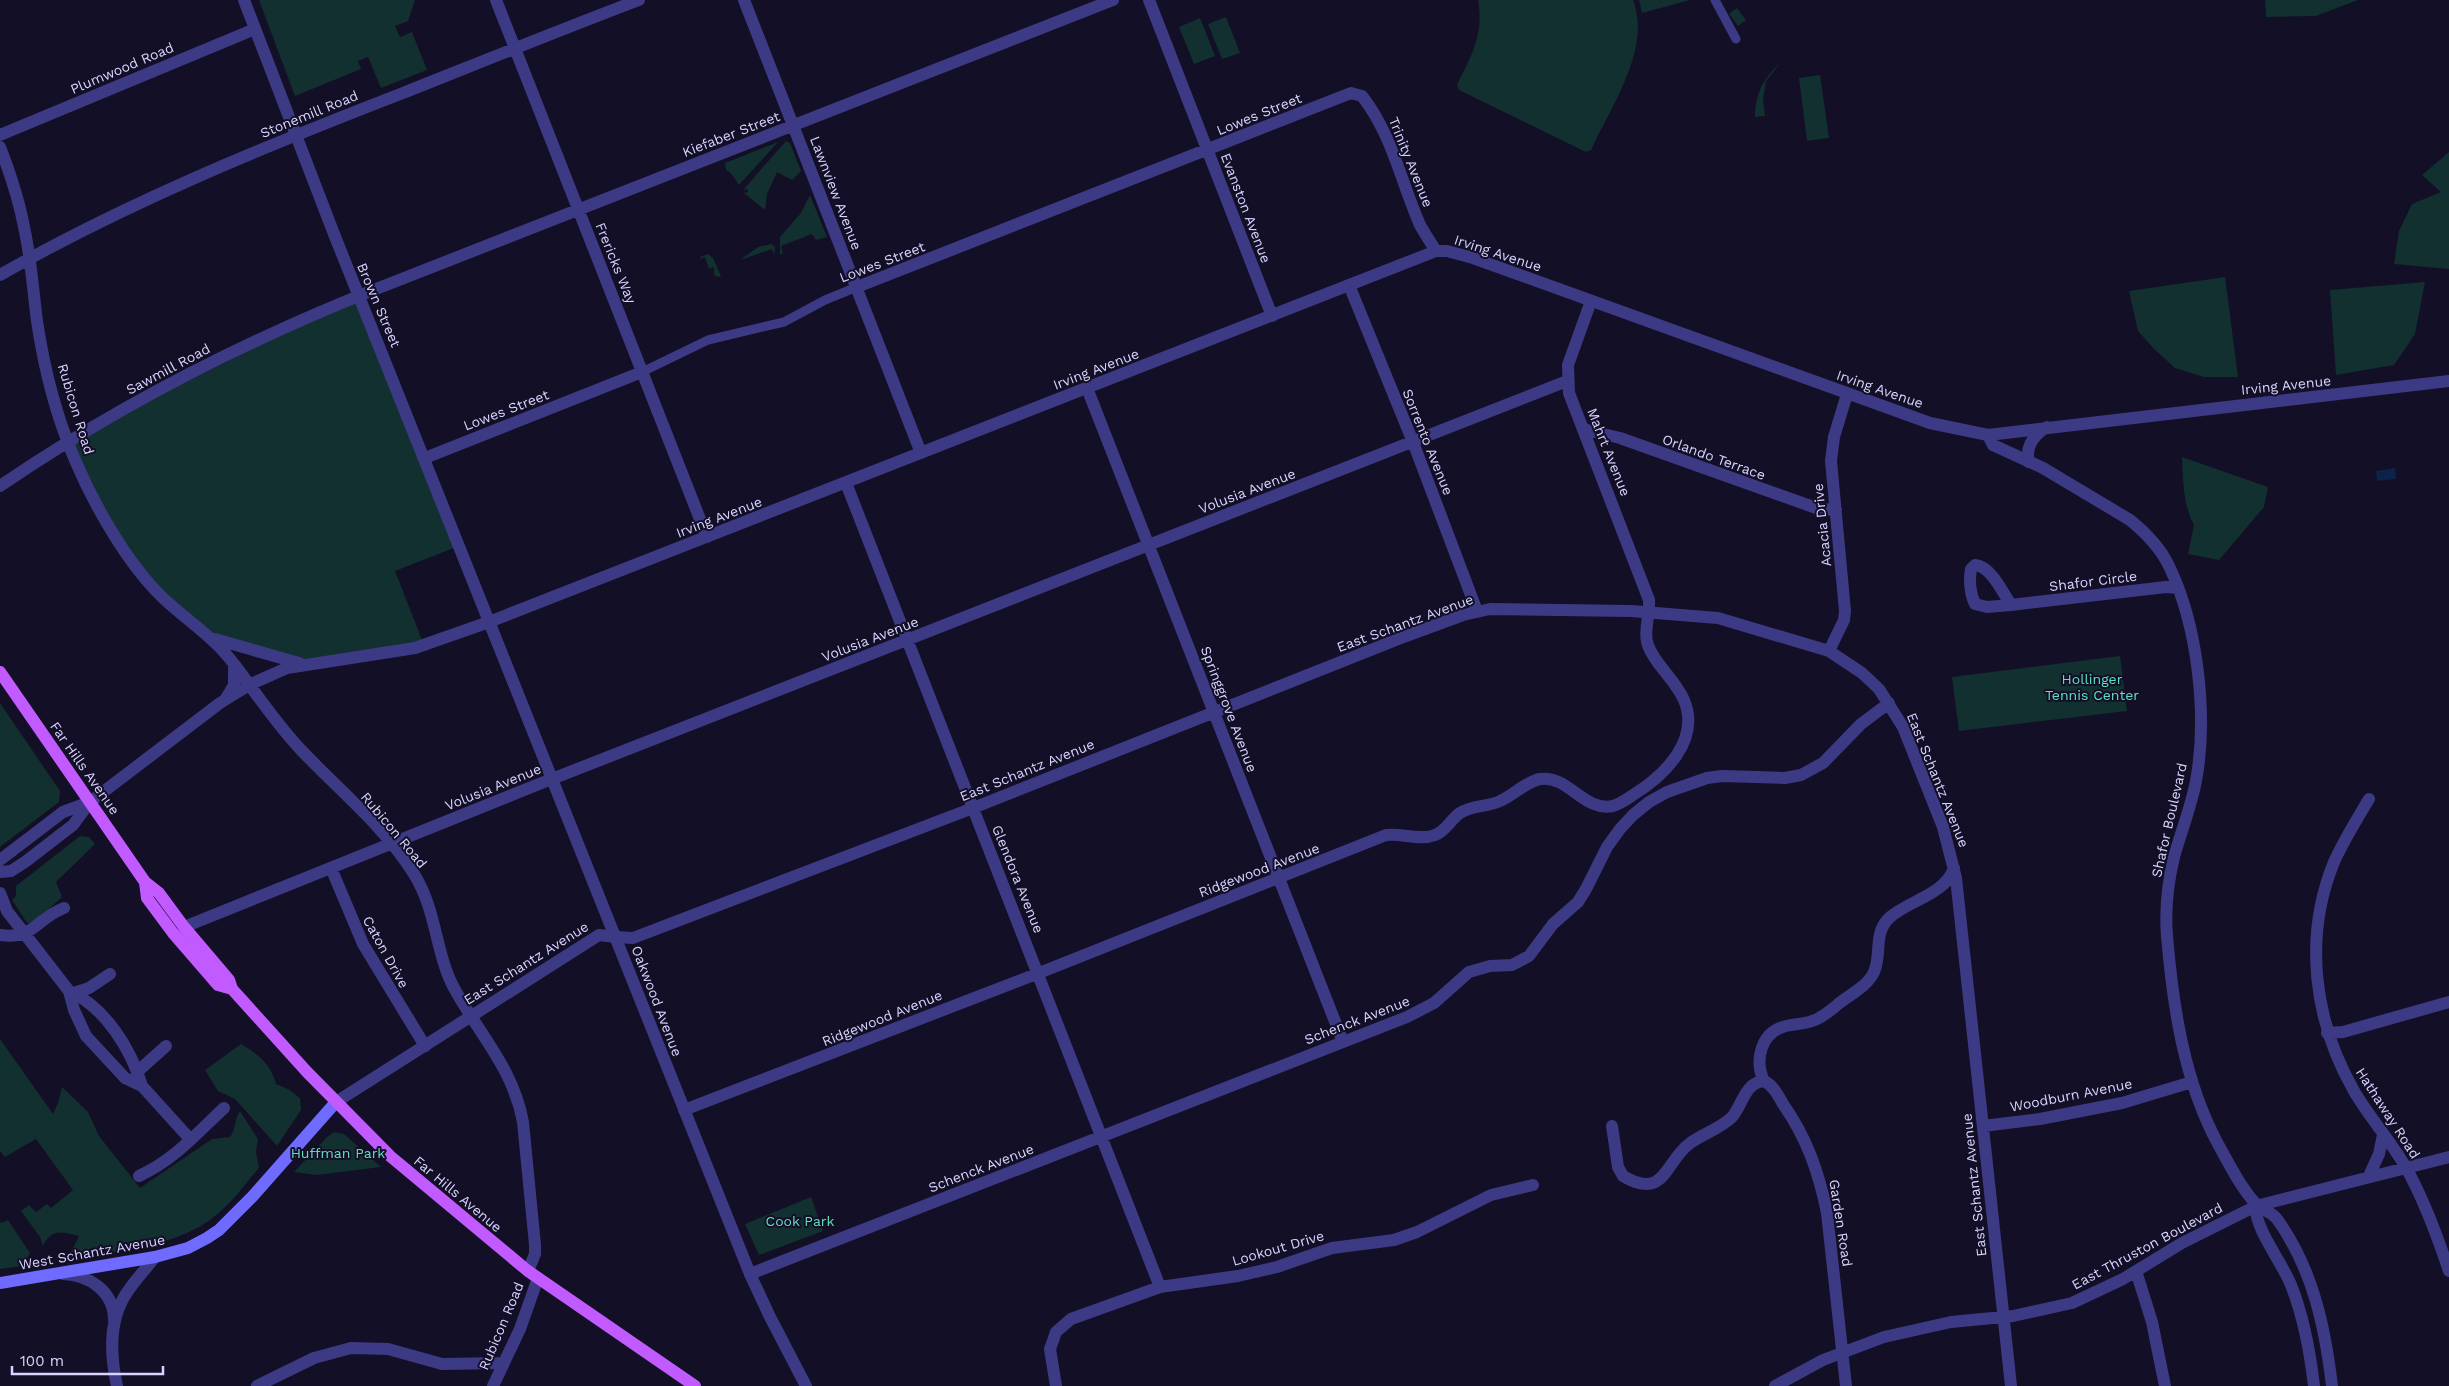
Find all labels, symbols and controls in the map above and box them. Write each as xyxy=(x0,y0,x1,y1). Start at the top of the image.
street label: Plumwood Road xyxy=(68,39,176,97)
street label: Stonemill Road xyxy=(258,87,360,141)
street label: Lowes Street xyxy=(1214,90,1304,138)
street label: Kiefaber Street xyxy=(680,108,782,160)
street label: Trinity Avenue xyxy=(1386,115,1436,209)
street label: Lawnview Avenue xyxy=(807,134,865,252)
street label: Evanston Avenue xyxy=(1218,151,1274,265)
street label: Frericks Way xyxy=(592,220,640,307)
street label: Irving Avenue xyxy=(1452,231,1544,275)
street label: Lowes Street xyxy=(837,238,927,286)
street label: Brown Street xyxy=(354,260,404,350)
street label: Sawmill Road xyxy=(123,340,213,398)
street label: Irving Avenue xyxy=(1051,345,1141,393)
street label: Rubicon Road xyxy=(55,362,97,456)
street label: Irving Avenue xyxy=(1835,367,1925,411)
street label: Irving Avenue xyxy=(2240,372,2332,398)
street label: Lowes Street xyxy=(461,386,551,434)
street label: Sorrento Avenue xyxy=(1399,387,1457,497)
street label: Mahrt Avenue xyxy=(1584,406,1634,498)
street label: Orlando Terrace xyxy=(1660,431,1768,483)
street label: Volusia Avenue xyxy=(1196,465,1298,517)
street label: Acacia Drive xyxy=(1810,483,1834,567)
street label: Irving Avenue xyxy=(674,493,764,541)
street label: Shafor Circle xyxy=(2048,568,2138,594)
street label: East Schantz Avenue xyxy=(1335,591,1475,655)
street label: Volusia Avenue xyxy=(819,613,921,665)
street label: Springgrove Avenue xyxy=(1198,644,1260,774)
park label: Hollinger Tennis Center xyxy=(2045,671,2139,703)
street label: East Schantz Avenue xyxy=(1904,710,1972,850)
street label: Far Hills Avenue xyxy=(47,719,123,817)
street label: East Schantz Avenue xyxy=(957,736,1097,804)
street label: Volusia Avenue xyxy=(443,760,543,814)
street label: Shafor Boulevard xyxy=(2148,761,2190,879)
street label: Rubicon Road xyxy=(358,789,430,871)
street label: Glendora Avenue xyxy=(989,823,1047,935)
street label: Ridgewood Avenue xyxy=(1196,840,1322,900)
street label: Caton Drive xyxy=(360,913,412,991)
street label: East Schantz Avenue xyxy=(461,918,591,1008)
street label: Oakwood Avenue xyxy=(629,943,685,1059)
street label: Ridgewood Avenue xyxy=(820,987,944,1049)
street label: Schenck Avenue xyxy=(1302,993,1412,1047)
street label: Hathaway Road xyxy=(2353,1065,2423,1161)
street label: Woodburn Avenue xyxy=(2009,1075,2133,1115)
street label: East Schantz Avenue xyxy=(1959,1113,1989,1257)
street label: Schenck Avenue xyxy=(926,1141,1036,1195)
park label: Huffman Park xyxy=(291,1145,385,1161)
street label: Far Hills Avenue xyxy=(411,1153,505,1235)
street label: Garden Road xyxy=(1826,1178,1856,1268)
street label: East Thruston Boulevard xyxy=(2069,1199,2225,1293)
park label: Cook Park xyxy=(766,1213,835,1229)
street label: Lookout Drive xyxy=(1230,1227,1326,1269)
street label: West Schantz Avenue xyxy=(18,1231,166,1273)
street label: Rubicon Road xyxy=(475,1280,527,1372)
scale bar xyxy=(12,1344,164,1376)
text: 100 m xyxy=(20,1352,64,1370)

